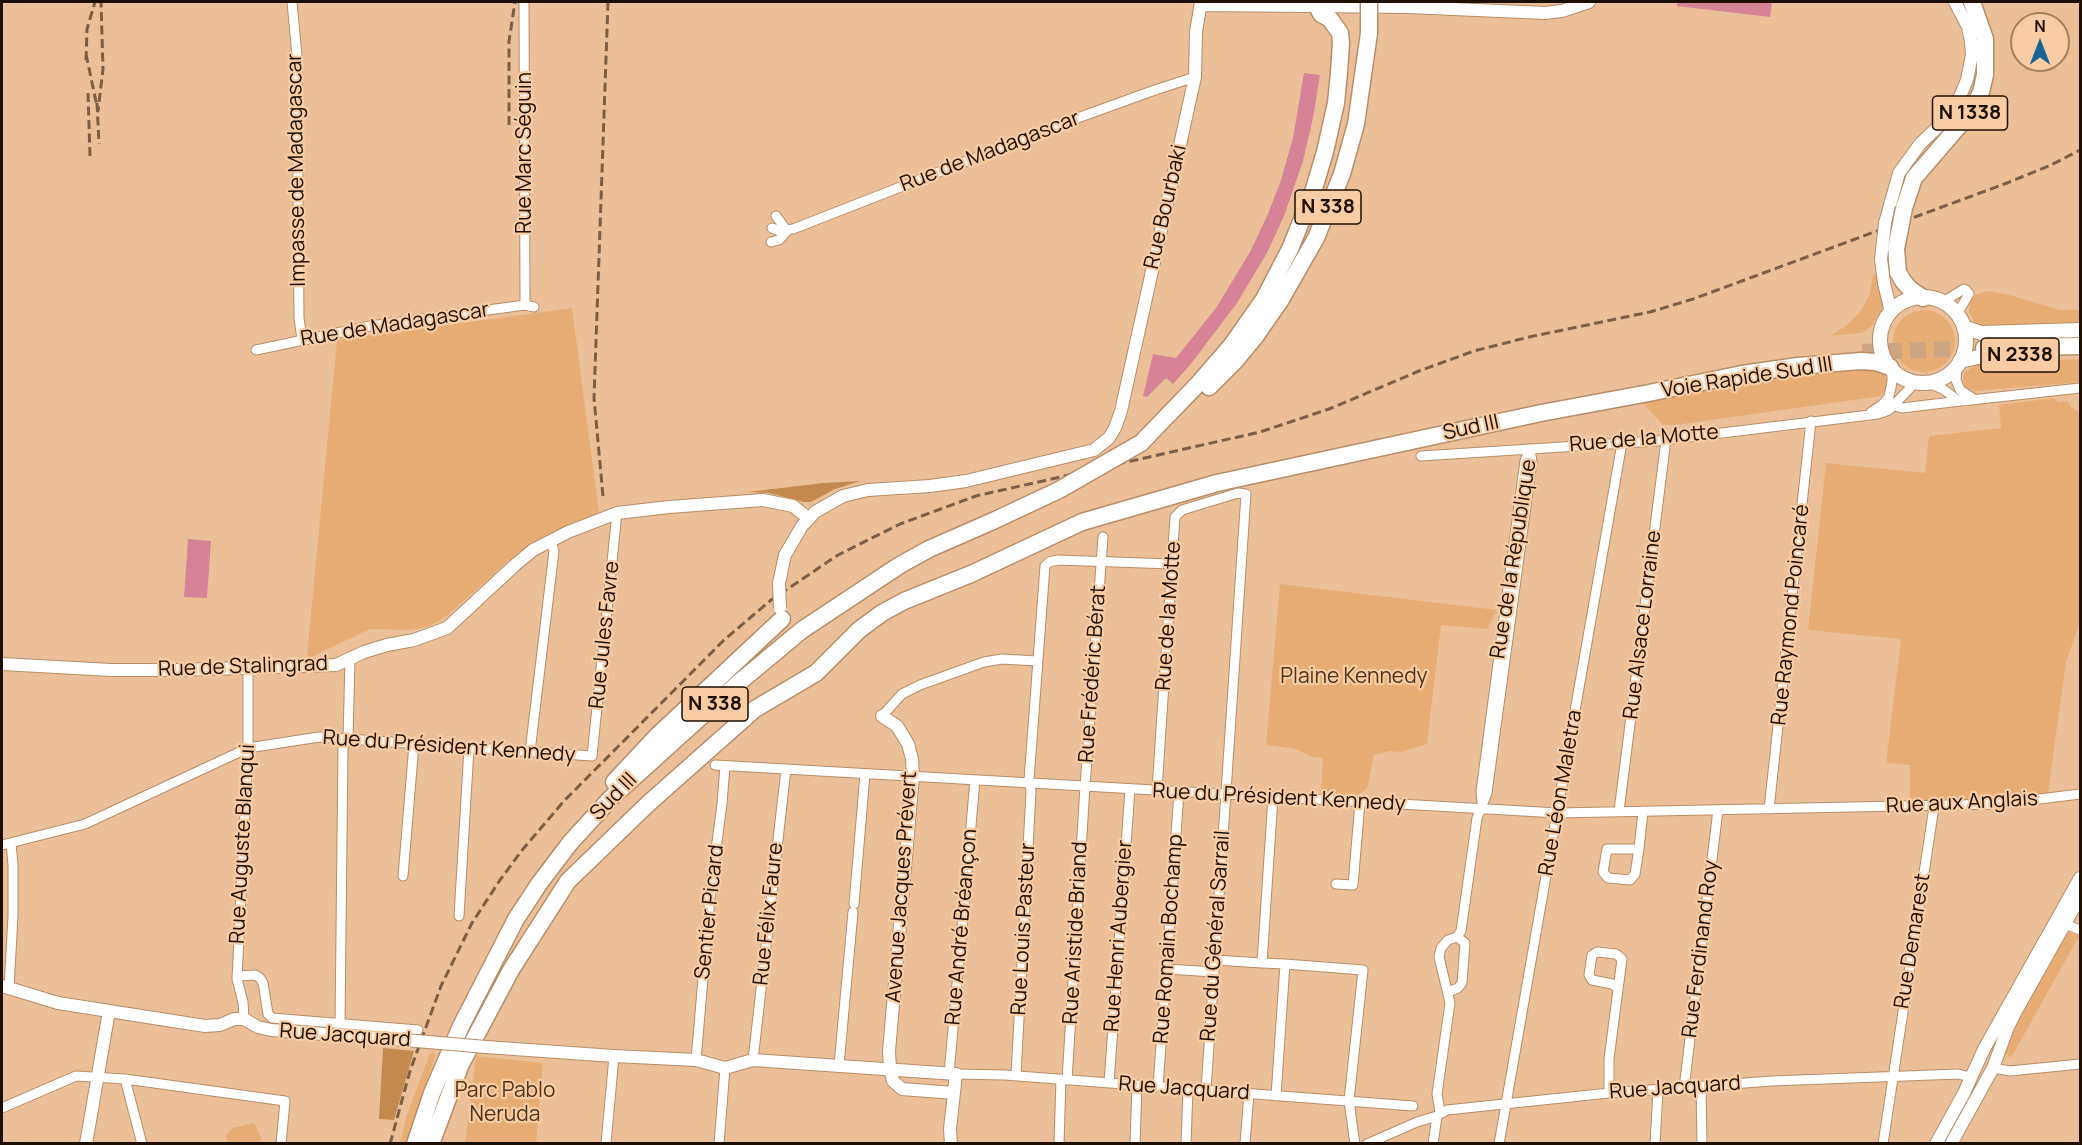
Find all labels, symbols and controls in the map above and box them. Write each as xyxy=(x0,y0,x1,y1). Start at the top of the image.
north arrow xyxy=(2010,12,2070,72)
text: N xyxy=(2034,15,2046,37)
street label: Impasse de Madagascar xyxy=(282,53,312,287)
street label: Rue Marc Séguin xyxy=(512,72,538,234)
road number: N 1338 xyxy=(1932,96,2008,130)
street label: Rue de Madagascar xyxy=(897,106,1083,198)
street label: Rue Bourbaki xyxy=(1139,142,1193,272)
road number: N 338 xyxy=(1295,190,1361,224)
street label: Rue de Madagascar xyxy=(299,298,491,352)
road number: N 2338 xyxy=(1981,338,2059,372)
street label: Voie Rapide Sud III xyxy=(1660,352,1834,404)
street label: Sud III xyxy=(1441,410,1501,446)
street label: Rue de la Motte xyxy=(1568,420,1720,458)
street label: Rue de la République xyxy=(1486,458,1542,660)
street label: Rue Raymond Poincaré xyxy=(1767,503,1815,727)
street label: Rue Alsace Lorraine xyxy=(1619,529,1667,721)
street label: Rue de la Motte xyxy=(1151,540,1187,692)
street label: Rue Jules Favre xyxy=(585,560,625,710)
street label: Rue Frédéric Bérat xyxy=(1074,584,1112,764)
street label: Rue de Stalingrad xyxy=(158,651,328,683)
park label: Plaine Kennedy xyxy=(1280,664,1428,690)
road number: N 338 xyxy=(682,687,748,721)
street label: Rue Léon Maletra xyxy=(1534,708,1588,878)
street label: Rue du Président Kennedy xyxy=(322,726,576,768)
street label: Rue Auguste Blanqui xyxy=(225,743,261,945)
street label: Sud III xyxy=(585,768,643,826)
street label: Avenue Jacques Prévert xyxy=(881,770,923,1004)
street label: Rue du Président Kennedy xyxy=(1152,779,1406,817)
street label: Rue aux Anglais xyxy=(1885,786,2039,820)
street label: Rue André Bréançon xyxy=(941,828,983,1026)
street label: Rue du Général Sarrail xyxy=(1196,830,1236,1042)
street label: Rue Romain Bochamp xyxy=(1149,833,1189,1045)
street label: Rue Henri Aubergier xyxy=(1100,839,1138,1033)
street label: Rue Félix Faure xyxy=(749,841,789,987)
street label: Rue Aristide Briand xyxy=(1059,841,1093,1025)
street label: Rue Louis Pasteur xyxy=(1007,842,1041,1016)
street label: Sentier Picard xyxy=(690,843,730,981)
street label: Rue Ferdinand Roy xyxy=(1678,859,1724,1039)
street label: Rue Demarest xyxy=(1890,871,1936,1011)
street label: Rue Jacquard xyxy=(278,1019,412,1053)
street label: Rue Jacquard xyxy=(1608,1071,1742,1105)
street label: Rue Jacquard xyxy=(1117,1072,1251,1106)
park label: Parc Pablo Neruda xyxy=(455,1078,555,1128)

